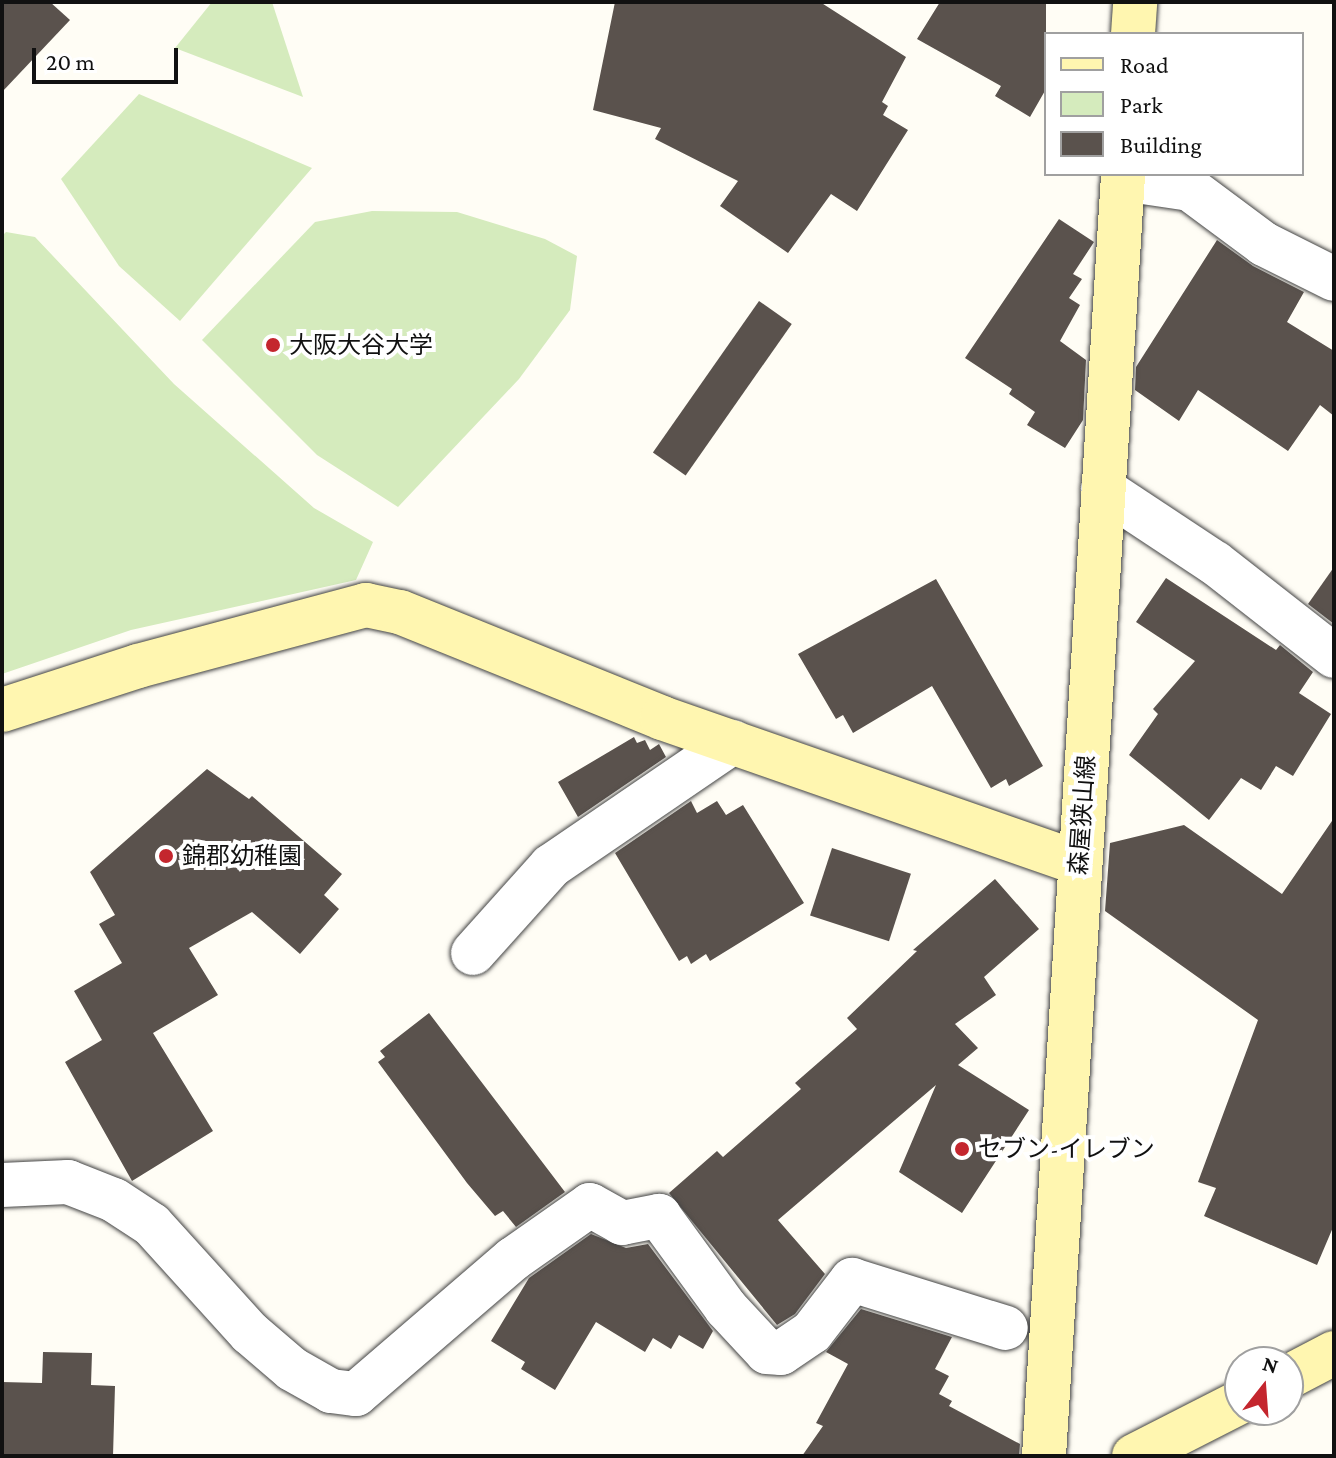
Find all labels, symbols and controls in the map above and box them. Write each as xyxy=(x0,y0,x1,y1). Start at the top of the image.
scale bar xyxy=(36,32,182,82)
legend xyxy=(1044,32,1304,176)
text: 20 m xyxy=(46,48,95,75)
text: Road xyxy=(1120,51,1169,78)
text: Park xyxy=(1120,91,1163,118)
text: Building xyxy=(1120,131,1202,158)
place label: 大阪大谷大学 xyxy=(289,331,433,359)
marker: 大阪大谷大学 xyxy=(264,336,282,354)
street label: 森屋狭山線 xyxy=(1063,754,1101,876)
place label: 錦郡幼稚園 xyxy=(182,842,302,870)
marker: 錦郡幼稚園 xyxy=(157,847,175,865)
place label: セブン-イレブン xyxy=(978,1135,1155,1163)
marker: セブン-イレブン xyxy=(953,1140,971,1158)
north arrow xyxy=(1224,1346,1304,1426)
text: N xyxy=(1260,1350,1281,1379)

